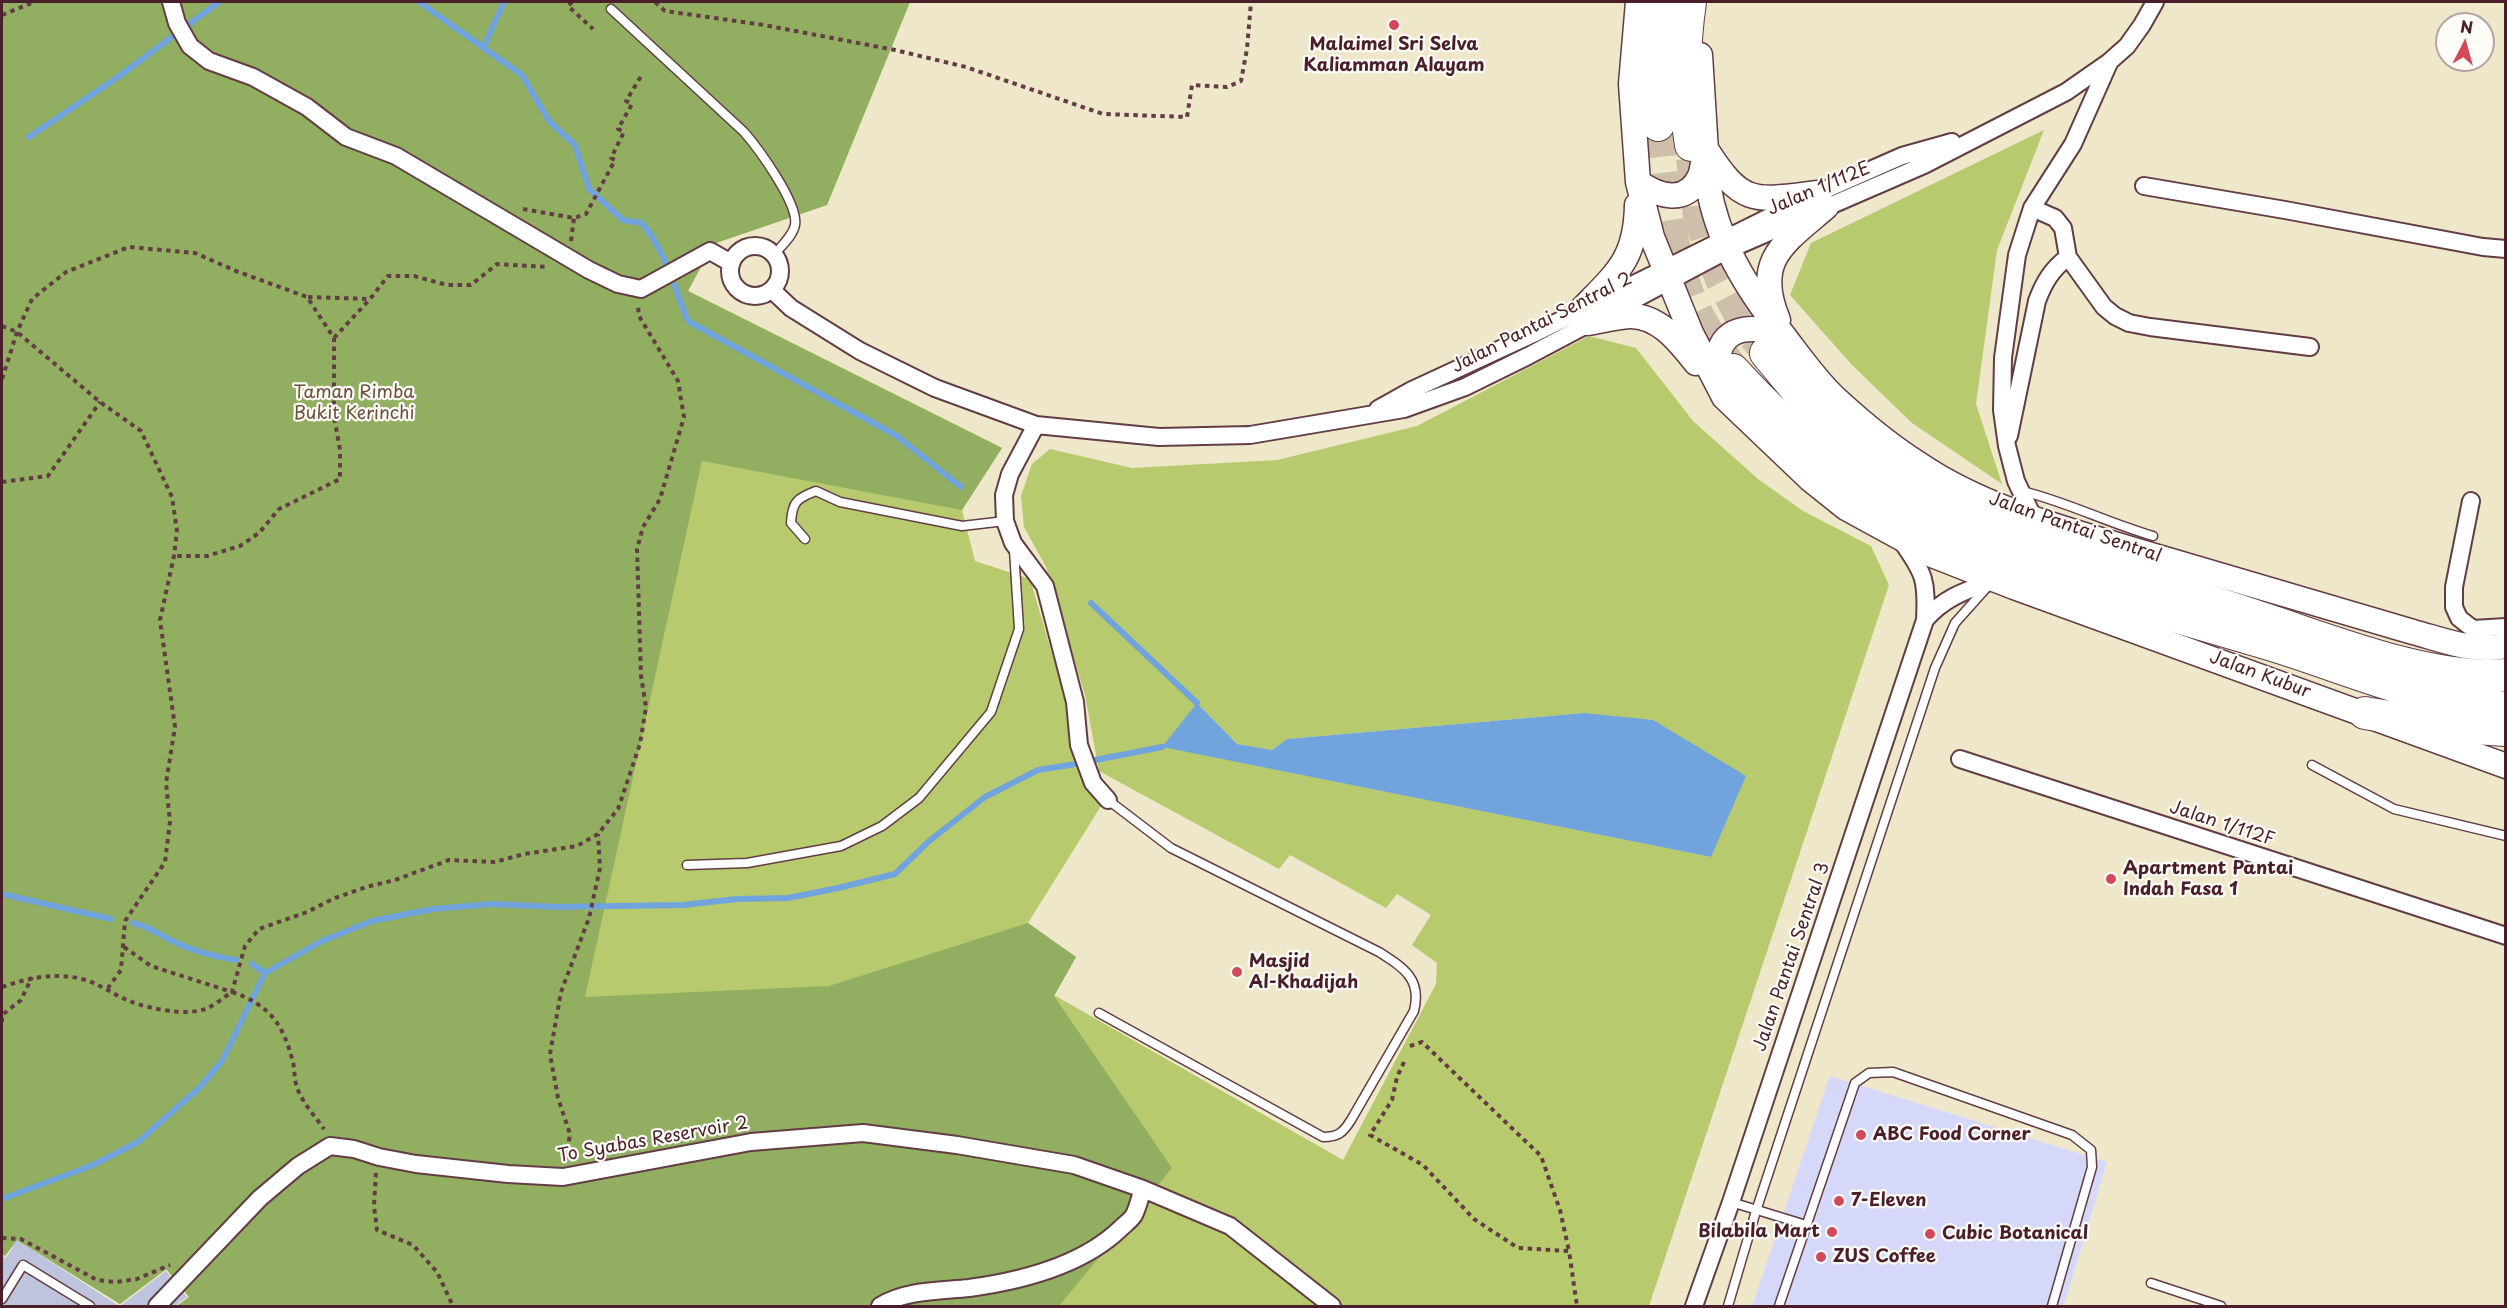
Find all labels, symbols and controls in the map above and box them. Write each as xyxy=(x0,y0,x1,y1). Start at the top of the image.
north arrow xyxy=(2435,12,2495,72)
text: N xyxy=(2459,13,2474,39)
marker: Malaimel Sri Selva Kaliamman Alayam xyxy=(1387,18,1401,32)
place label: Malaimel Sri Selva Kaliamman Alayam xyxy=(1303,34,1485,76)
street label: Jalan 1/112E xyxy=(1764,158,1874,220)
street label: Jalan Pantai Sentral 2 xyxy=(1448,268,1636,378)
park label: Taman Rimba Bukit Kerinchi xyxy=(293,382,415,424)
street label: Jalan Pantai Sentral xyxy=(1986,488,2164,568)
street label: Jalan Kubur xyxy=(2207,647,2313,703)
street label: Jalan 1/112F xyxy=(2167,797,2277,851)
place label: Apartment Pantai Indah Fasa 1 xyxy=(2123,858,2293,900)
street label: Jalan Pantai Sentral 3 xyxy=(1749,860,1835,1054)
marker: Apartment Pantai Indah Fasa 1 xyxy=(2104,872,2118,886)
place label: Masjid Al-Khadijah xyxy=(1249,951,1358,994)
marker: Masjid Al-Khadijah xyxy=(1230,965,1244,979)
street label: To Syabas Reservoir 2 xyxy=(556,1113,750,1167)
place label: ABC Food Corner xyxy=(1873,1124,2031,1146)
marker: ABC Food Corner xyxy=(1854,1128,1868,1142)
place label: 7-Eleven xyxy=(1851,1190,1926,1212)
marker: 7-Eleven xyxy=(1832,1194,1846,1208)
place label: Bilabila Mart xyxy=(1698,1221,1820,1243)
place label: Cubic Botanical xyxy=(1942,1223,2088,1245)
marker: Bilabila Mart xyxy=(1825,1225,1839,1239)
marker: Cubic Botanical xyxy=(1923,1227,1937,1241)
place label: ZUS Coffee xyxy=(1833,1246,1936,1268)
marker: ZUS Coffee xyxy=(1814,1250,1828,1264)

